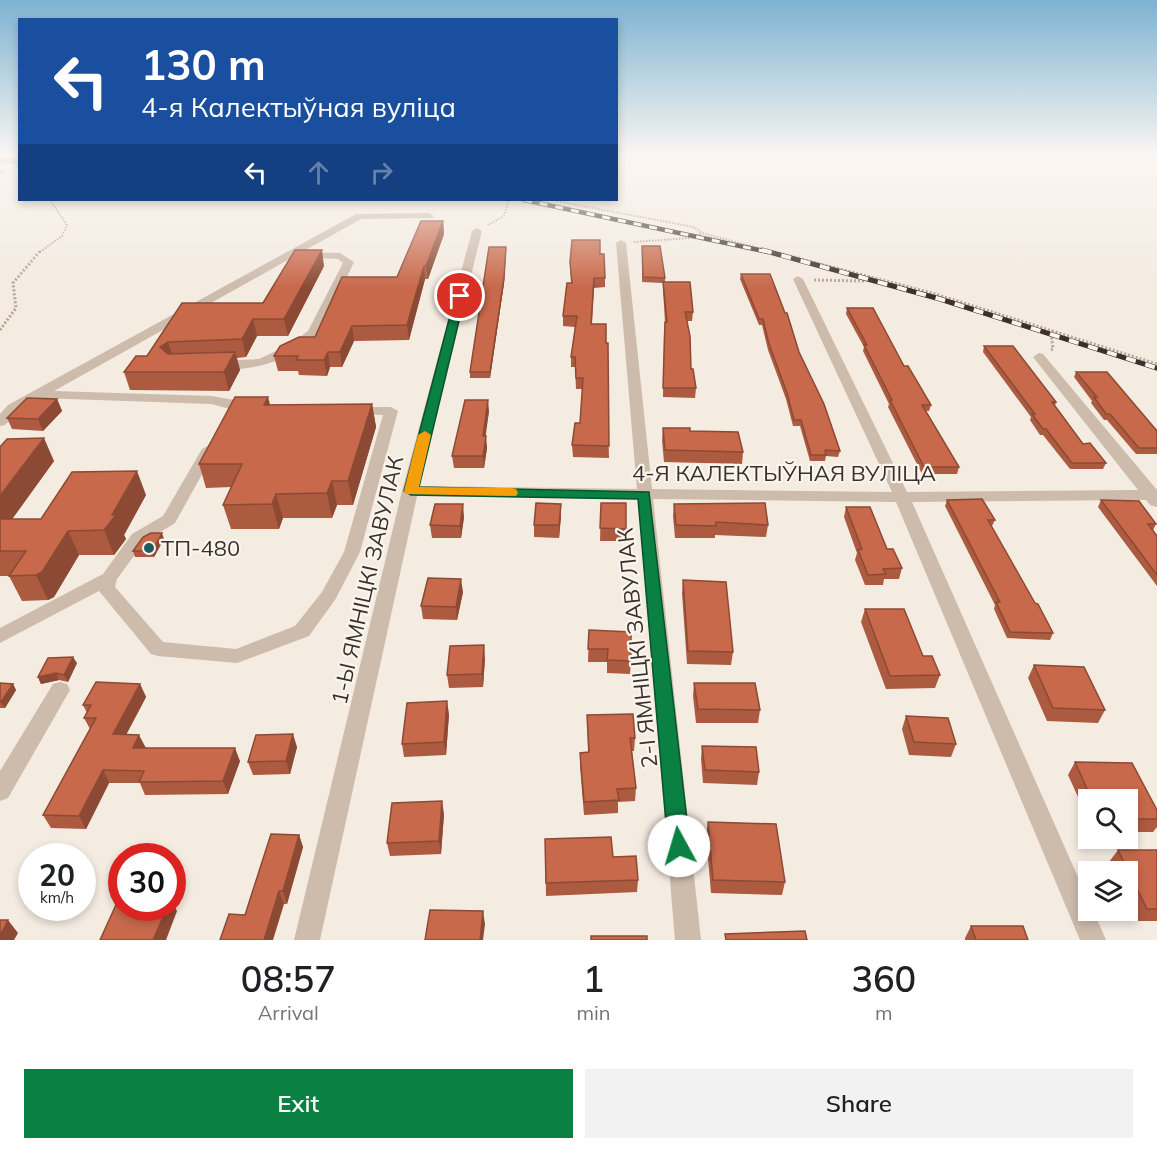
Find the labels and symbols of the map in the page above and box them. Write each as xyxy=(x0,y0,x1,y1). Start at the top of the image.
pin xyxy=(434,270,485,321)
street label: 1-Ы ЯМНІЦКІ ЗАВУЛАК xyxy=(325,452,409,707)
street label: 4-Я КАЛЕКТЫЎНАЯ ВУЛІЦА xyxy=(632,459,936,487)
street label: 2-І ЯМНІЦКІ ЗАВУЛАК xyxy=(610,526,664,769)
place label: ТП-480 xyxy=(161,534,240,562)
marker: ТП-480 xyxy=(142,541,156,555)
position arrow xyxy=(647,814,711,878)
speed limit sign: 30 xyxy=(108,843,186,921)

